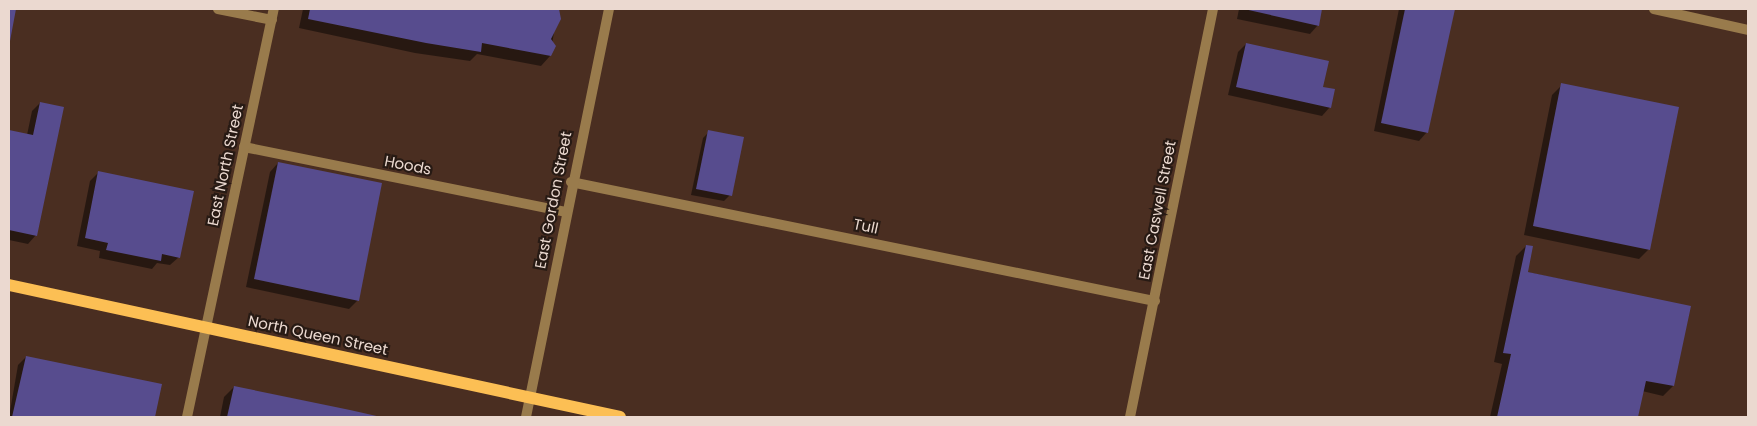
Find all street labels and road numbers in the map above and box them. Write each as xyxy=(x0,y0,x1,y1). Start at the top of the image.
street label: East North Street xyxy=(203,103,247,227)
street label: East Gordon Street xyxy=(531,130,575,270)
street label: East Caswell Street xyxy=(1135,139,1179,281)
street label: Hoods xyxy=(383,152,433,178)
street label: Tull xyxy=(852,215,880,237)
street label: North Queen Street xyxy=(247,311,389,359)

